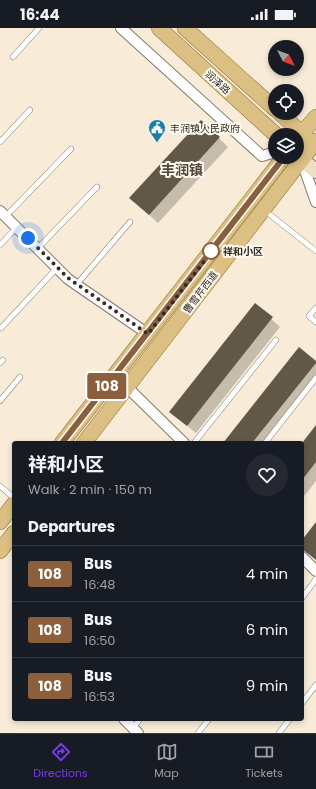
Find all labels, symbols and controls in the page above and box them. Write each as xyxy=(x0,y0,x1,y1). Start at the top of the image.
text: 16:44 xyxy=(20,4,60,25)
north arrow xyxy=(268,40,304,76)
map controls xyxy=(268,40,304,164)
street label: 润泽路 xyxy=(201,67,234,98)
button: locate xyxy=(268,84,304,120)
public building icon: 丰润镇人民政府 xyxy=(147,118,167,143)
place label: 丰润镇人民政府 xyxy=(170,121,240,136)
button: layers xyxy=(268,128,304,164)
district label: 丰润镇 xyxy=(161,160,203,180)
your location xyxy=(18,228,38,248)
marker: 祥和小区 xyxy=(202,242,220,260)
place label: 祥和小区 xyxy=(223,244,263,259)
street label: 曹雪芹西道 xyxy=(179,268,221,317)
line badge: 108 xyxy=(84,373,130,399)
text: 108 xyxy=(95,376,119,396)
text: 祥和小区 xyxy=(28,451,104,478)
button: heart xyxy=(246,454,288,496)
text: Walk · 2 min · 150 m xyxy=(28,480,152,499)
text: Departures xyxy=(28,516,115,537)
text: Bus xyxy=(84,553,112,574)
text: 4 min xyxy=(246,563,288,584)
text: 108 xyxy=(38,564,62,584)
text: 16:48 xyxy=(84,575,116,594)
text: Bus xyxy=(84,609,112,630)
text: 6 min xyxy=(246,619,288,640)
text: 108 xyxy=(38,620,62,640)
text: 16:50 xyxy=(84,631,116,650)
text: Bus xyxy=(84,665,112,686)
text: 9 min xyxy=(246,675,288,696)
text: 108 xyxy=(38,676,62,696)
text: 16:53 xyxy=(84,687,115,706)
tab: Directions xyxy=(33,741,88,782)
tab: Map xyxy=(154,741,179,782)
tab: Tickets xyxy=(245,741,283,782)

